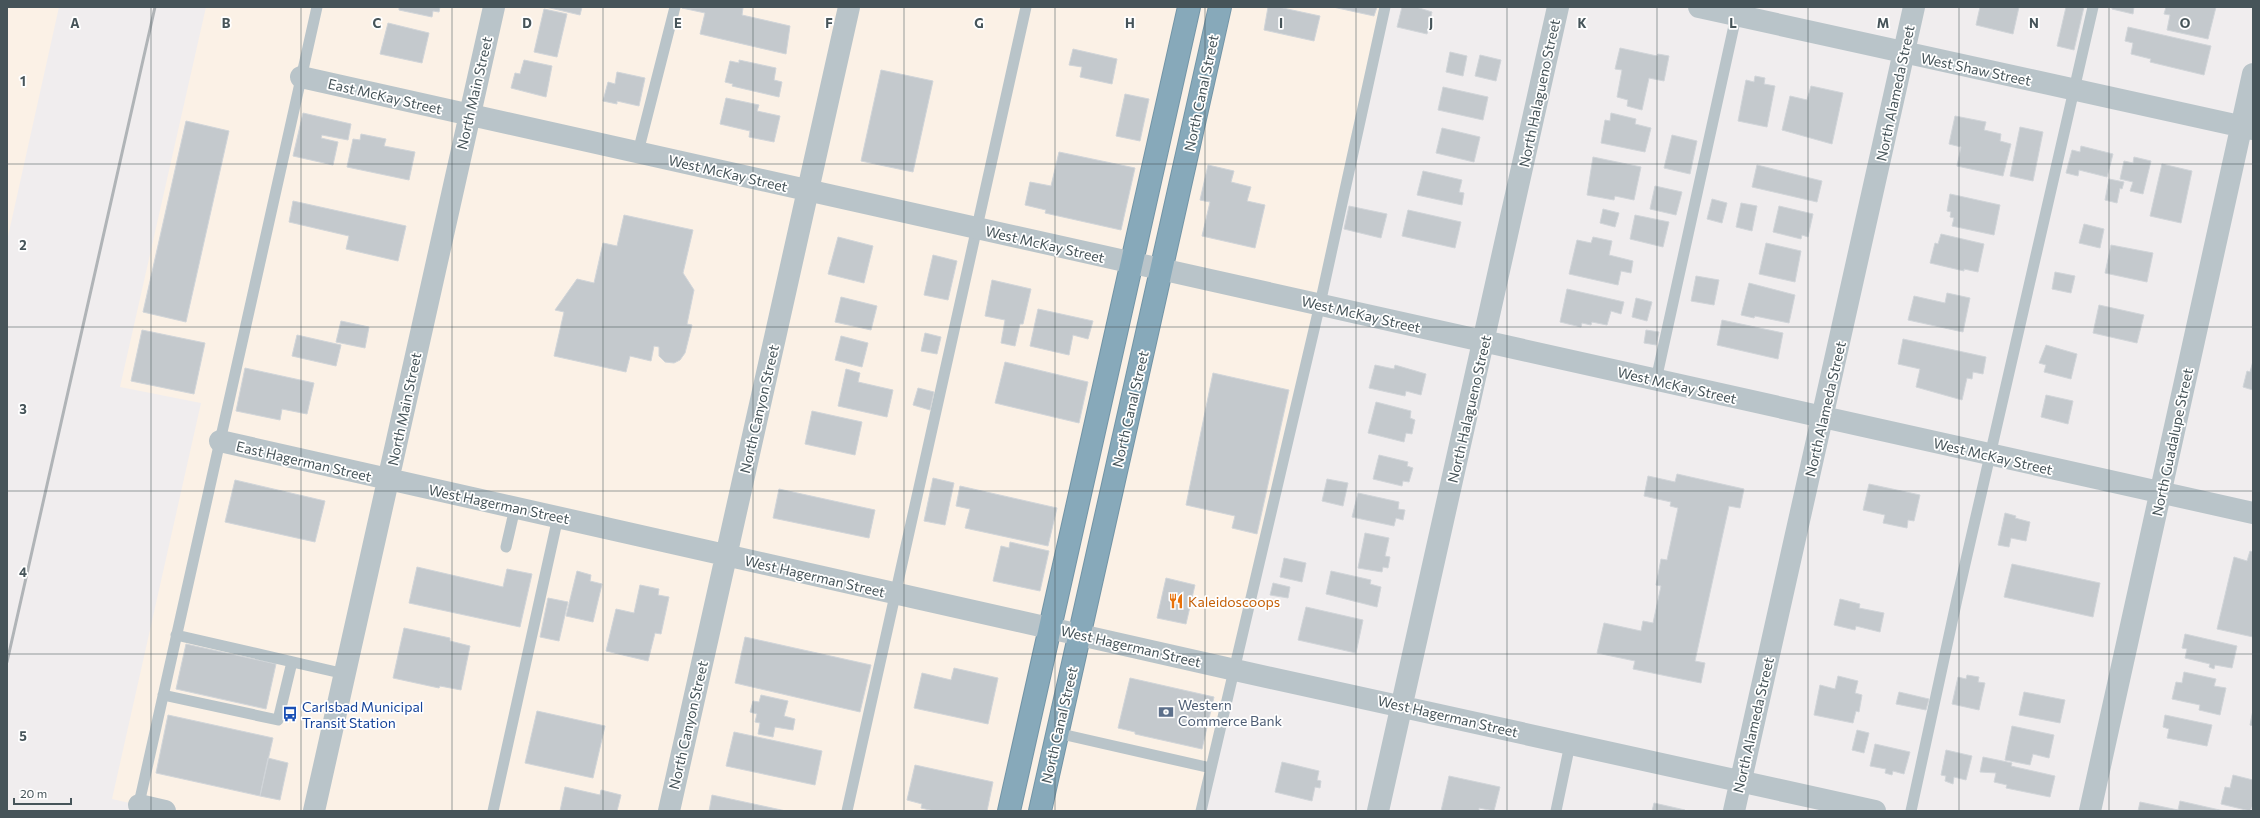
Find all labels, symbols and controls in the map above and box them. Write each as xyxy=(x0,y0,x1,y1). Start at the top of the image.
text: A xyxy=(70,15,80,31)
text: B xyxy=(222,15,231,31)
text: C xyxy=(373,15,382,31)
text: D xyxy=(522,15,532,31)
text: E xyxy=(674,15,682,31)
text: F xyxy=(825,15,833,31)
text: G xyxy=(974,15,984,31)
text: H xyxy=(1125,15,1135,31)
text: I xyxy=(1279,15,1283,31)
text: J xyxy=(1429,15,1433,31)
text: K xyxy=(1577,15,1587,31)
text: L xyxy=(1729,15,1737,31)
text: M xyxy=(1877,15,1889,31)
text: N xyxy=(2029,15,2039,31)
text: O xyxy=(2180,15,2191,31)
street label: North Halagueno Street xyxy=(1515,17,1563,169)
street label: North Alameda Street xyxy=(1872,23,1918,163)
street label: North Canal Street xyxy=(1180,33,1222,153)
street label: North Main Street xyxy=(453,35,495,151)
street label: West Shaw Street xyxy=(1919,49,2033,89)
text: 1 xyxy=(20,73,26,89)
street label: East McKay Street xyxy=(326,75,444,117)
street label: West McKay Street xyxy=(667,151,789,195)
street label: West McKay Street xyxy=(984,222,1106,266)
text: 2 xyxy=(19,237,27,253)
street label: West McKay Street xyxy=(1300,292,1422,336)
street label: North Halagueno Street xyxy=(1444,333,1494,485)
street label: North Alameda Street xyxy=(1801,339,1849,479)
street label: North Canyon Street xyxy=(736,343,782,475)
street label: North Canal Street xyxy=(1108,349,1152,469)
street label: North Main Street xyxy=(384,351,424,467)
street label: West McKay Street xyxy=(1616,363,1738,407)
street label: North Guadalupe Street xyxy=(2148,366,2196,518)
text: 3 xyxy=(19,401,27,417)
street label: West McKay Street xyxy=(1932,434,2054,478)
street label: East Hagerman Street xyxy=(235,437,374,485)
street label: West Hagerman Street xyxy=(427,481,571,527)
street label: West Hagerman Street xyxy=(743,552,887,600)
text: 4 xyxy=(19,564,27,580)
restaurant icon: Kaleidoscoops xyxy=(1167,592,1185,610)
place label: Kaleidoscoops xyxy=(1188,593,1280,610)
street label: West Hagerman Street xyxy=(1059,622,1203,670)
street label: North Alameda Street xyxy=(1729,655,1777,795)
street label: North Canyon Street xyxy=(665,659,711,791)
street label: North Canal Street xyxy=(1037,665,1081,785)
street label: West Hagerman Street xyxy=(1376,692,1520,740)
place label: Western Commerce Bank xyxy=(1178,696,1282,729)
place label: Carlsbad Municipal Transit Station xyxy=(302,698,423,731)
bank icon: Western Commerce Bank xyxy=(1157,703,1175,721)
bus stop icon: Carlsbad Municipal Transit Station xyxy=(281,705,299,723)
text: 5 xyxy=(19,728,27,744)
scale bar xyxy=(14,780,71,806)
text: 20 m xyxy=(20,786,47,800)

